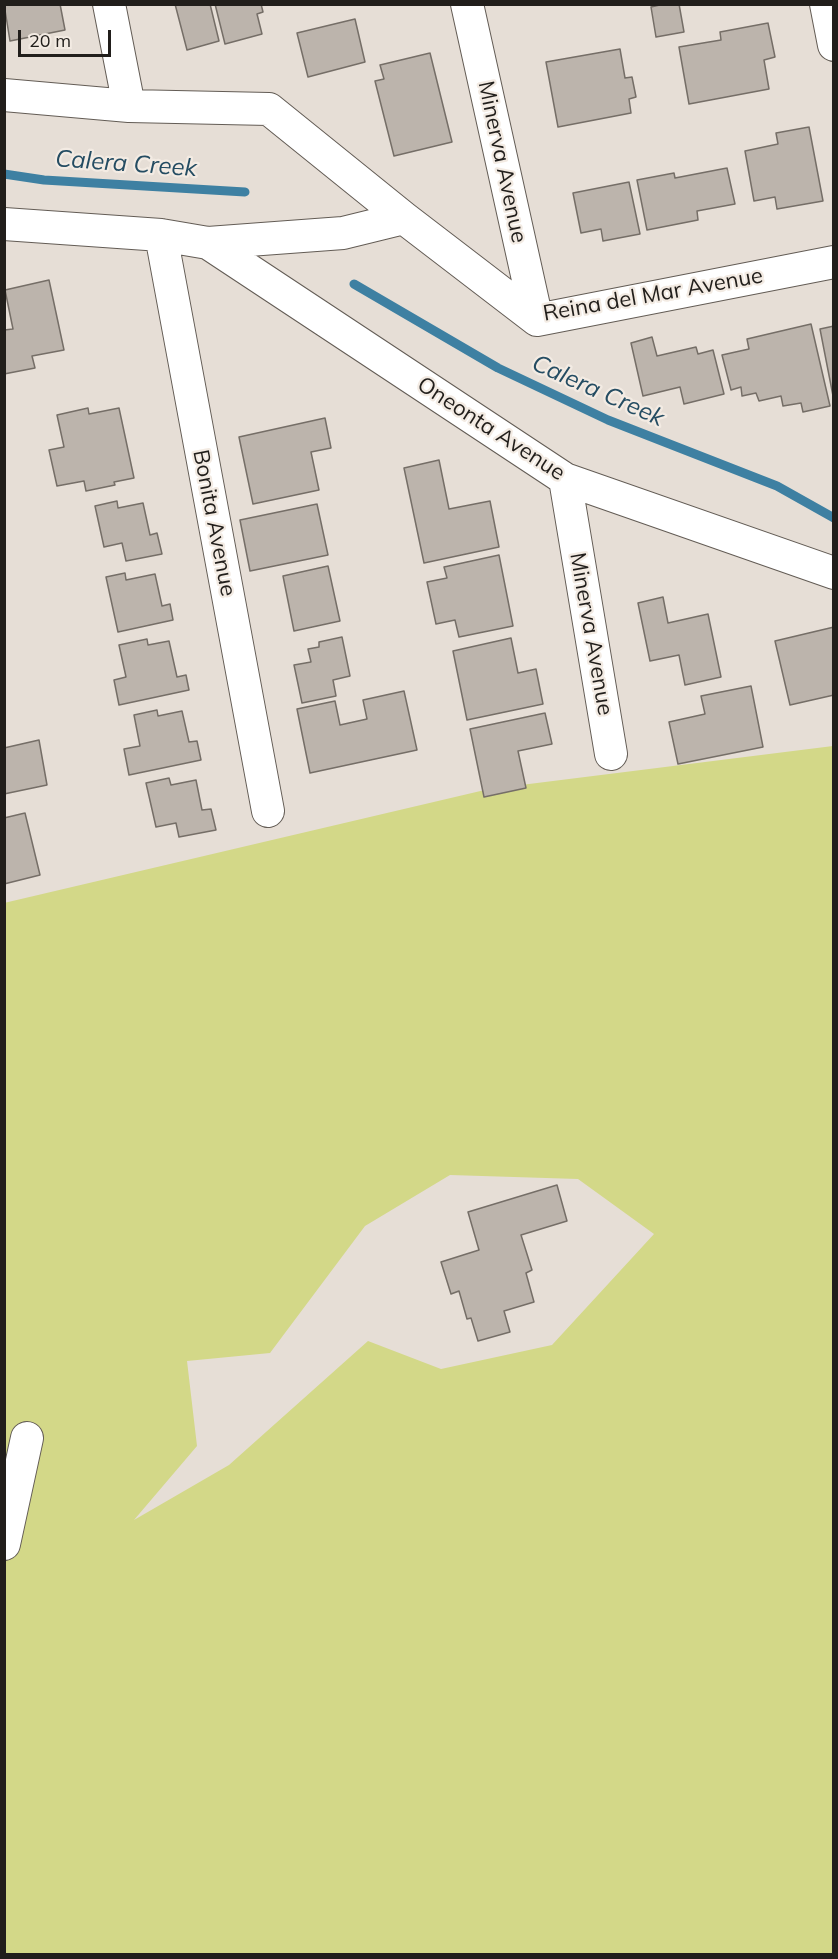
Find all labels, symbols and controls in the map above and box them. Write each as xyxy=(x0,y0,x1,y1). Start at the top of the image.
scale bar xyxy=(21,18,114,56)
text: 20 m xyxy=(29,29,71,52)
street label: Minerva Avenue xyxy=(472,79,532,245)
water label: Calera Creek xyxy=(54,145,198,183)
street label: Reina del Mar Avenue xyxy=(541,263,765,327)
water label: Calera Creek xyxy=(527,349,669,433)
street label: Oneonta Avenue xyxy=(412,371,570,487)
street label: Bonita Avenue xyxy=(187,447,241,599)
street label: Minerva Avenue xyxy=(564,551,618,717)

